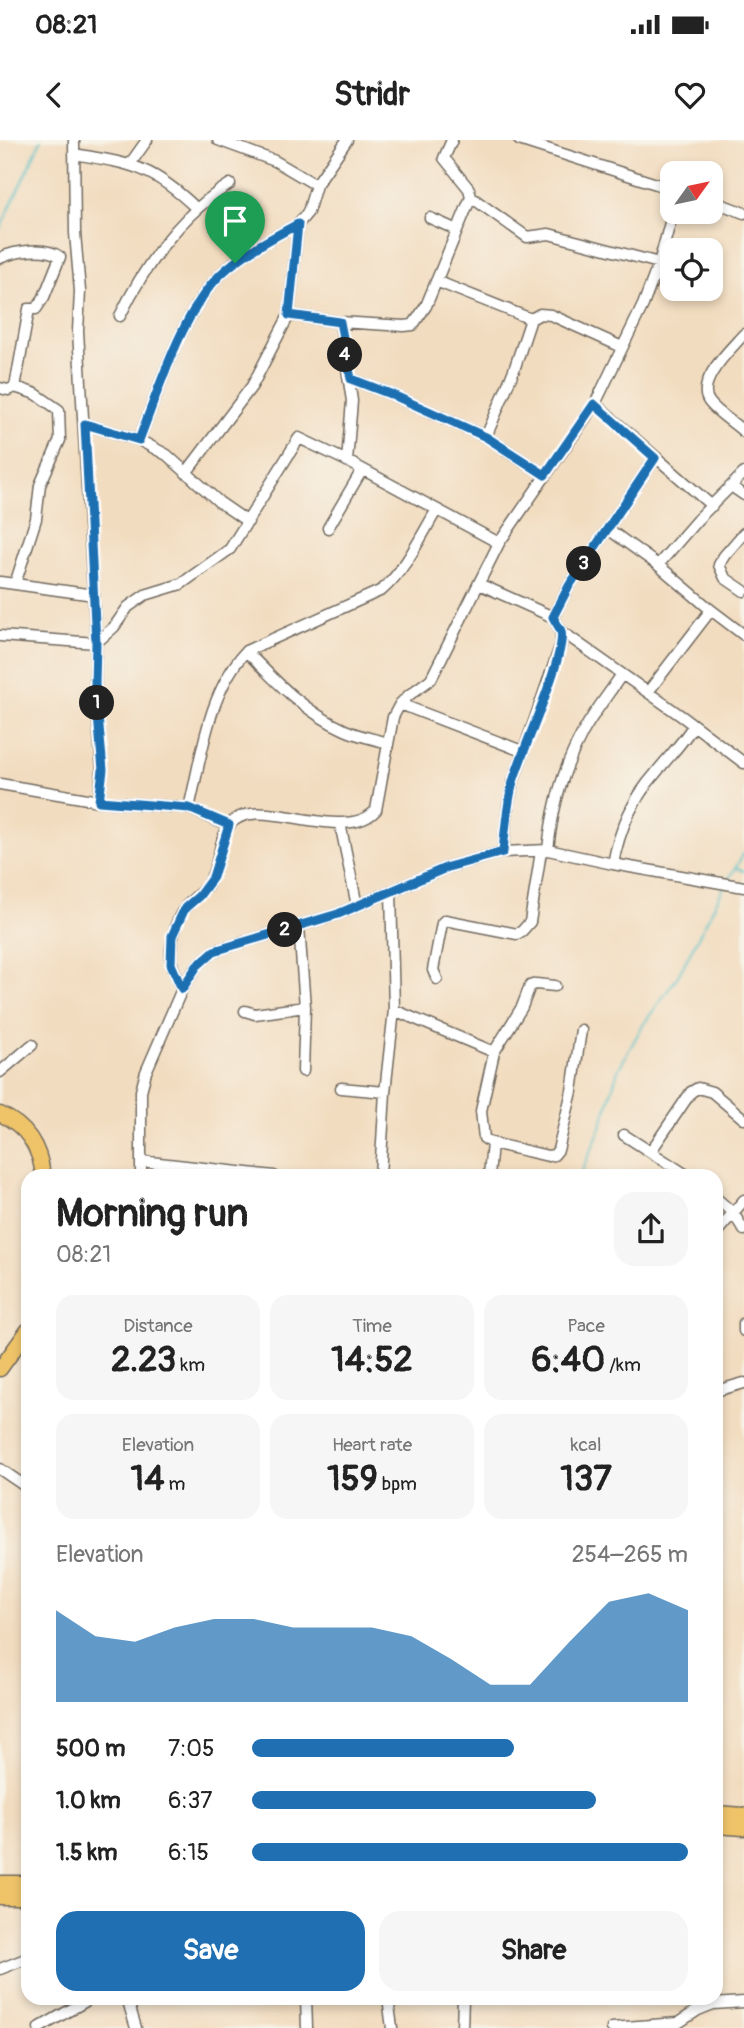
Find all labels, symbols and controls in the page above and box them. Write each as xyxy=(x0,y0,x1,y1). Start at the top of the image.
text: 08:21 xyxy=(35,9,98,41)
text: Stridr xyxy=(334,75,410,115)
icon: back xyxy=(35,76,73,114)
icon: heart xyxy=(671,76,709,114)
north arrow xyxy=(660,161,723,224)
map controls xyxy=(660,161,723,301)
pin xyxy=(205,191,265,263)
icon: arrive xyxy=(216,202,254,240)
button: locate xyxy=(660,238,723,301)
pin: 4 xyxy=(328,338,362,372)
text: 4 xyxy=(339,342,350,366)
pin: 3 xyxy=(566,546,602,582)
text: 3 xyxy=(578,551,589,575)
pin: 1 xyxy=(80,686,114,720)
text: 1 xyxy=(93,690,100,714)
pin: 2 xyxy=(268,912,302,948)
text: 2 xyxy=(279,917,290,941)
text: Morning run xyxy=(56,1190,248,1238)
button: share xyxy=(614,1192,688,1266)
text: 08:21 xyxy=(56,1240,111,1269)
text: Distance xyxy=(123,1314,193,1338)
text: Time xyxy=(352,1314,392,1338)
text: Pace xyxy=(567,1314,605,1338)
text: 2.23 xyxy=(111,1338,176,1382)
text: 14:52 xyxy=(331,1338,413,1382)
text: 6:40 xyxy=(531,1338,605,1382)
text: km xyxy=(176,1353,205,1377)
text: /km xyxy=(605,1353,641,1377)
text: Elevation xyxy=(122,1433,194,1457)
text: Heart rate xyxy=(332,1433,412,1457)
text: kcal xyxy=(571,1433,601,1457)
text: 14 xyxy=(131,1457,165,1501)
text: 159 xyxy=(327,1457,378,1501)
text: 137 xyxy=(560,1457,612,1501)
text: m xyxy=(165,1472,186,1496)
text: bpm xyxy=(378,1472,417,1496)
text: Elevation xyxy=(56,1540,144,1569)
text: 254–265 m xyxy=(572,1540,688,1569)
text: 500 m xyxy=(56,1734,125,1763)
text: 7:05 xyxy=(168,1734,214,1763)
text: 1.0 km xyxy=(56,1786,121,1815)
text: 6:37 xyxy=(168,1786,213,1815)
text: 1.5 km xyxy=(56,1838,118,1867)
text: 6:15 xyxy=(168,1838,209,1867)
button: Save xyxy=(56,1911,365,1991)
button: Share xyxy=(379,1911,688,1991)

